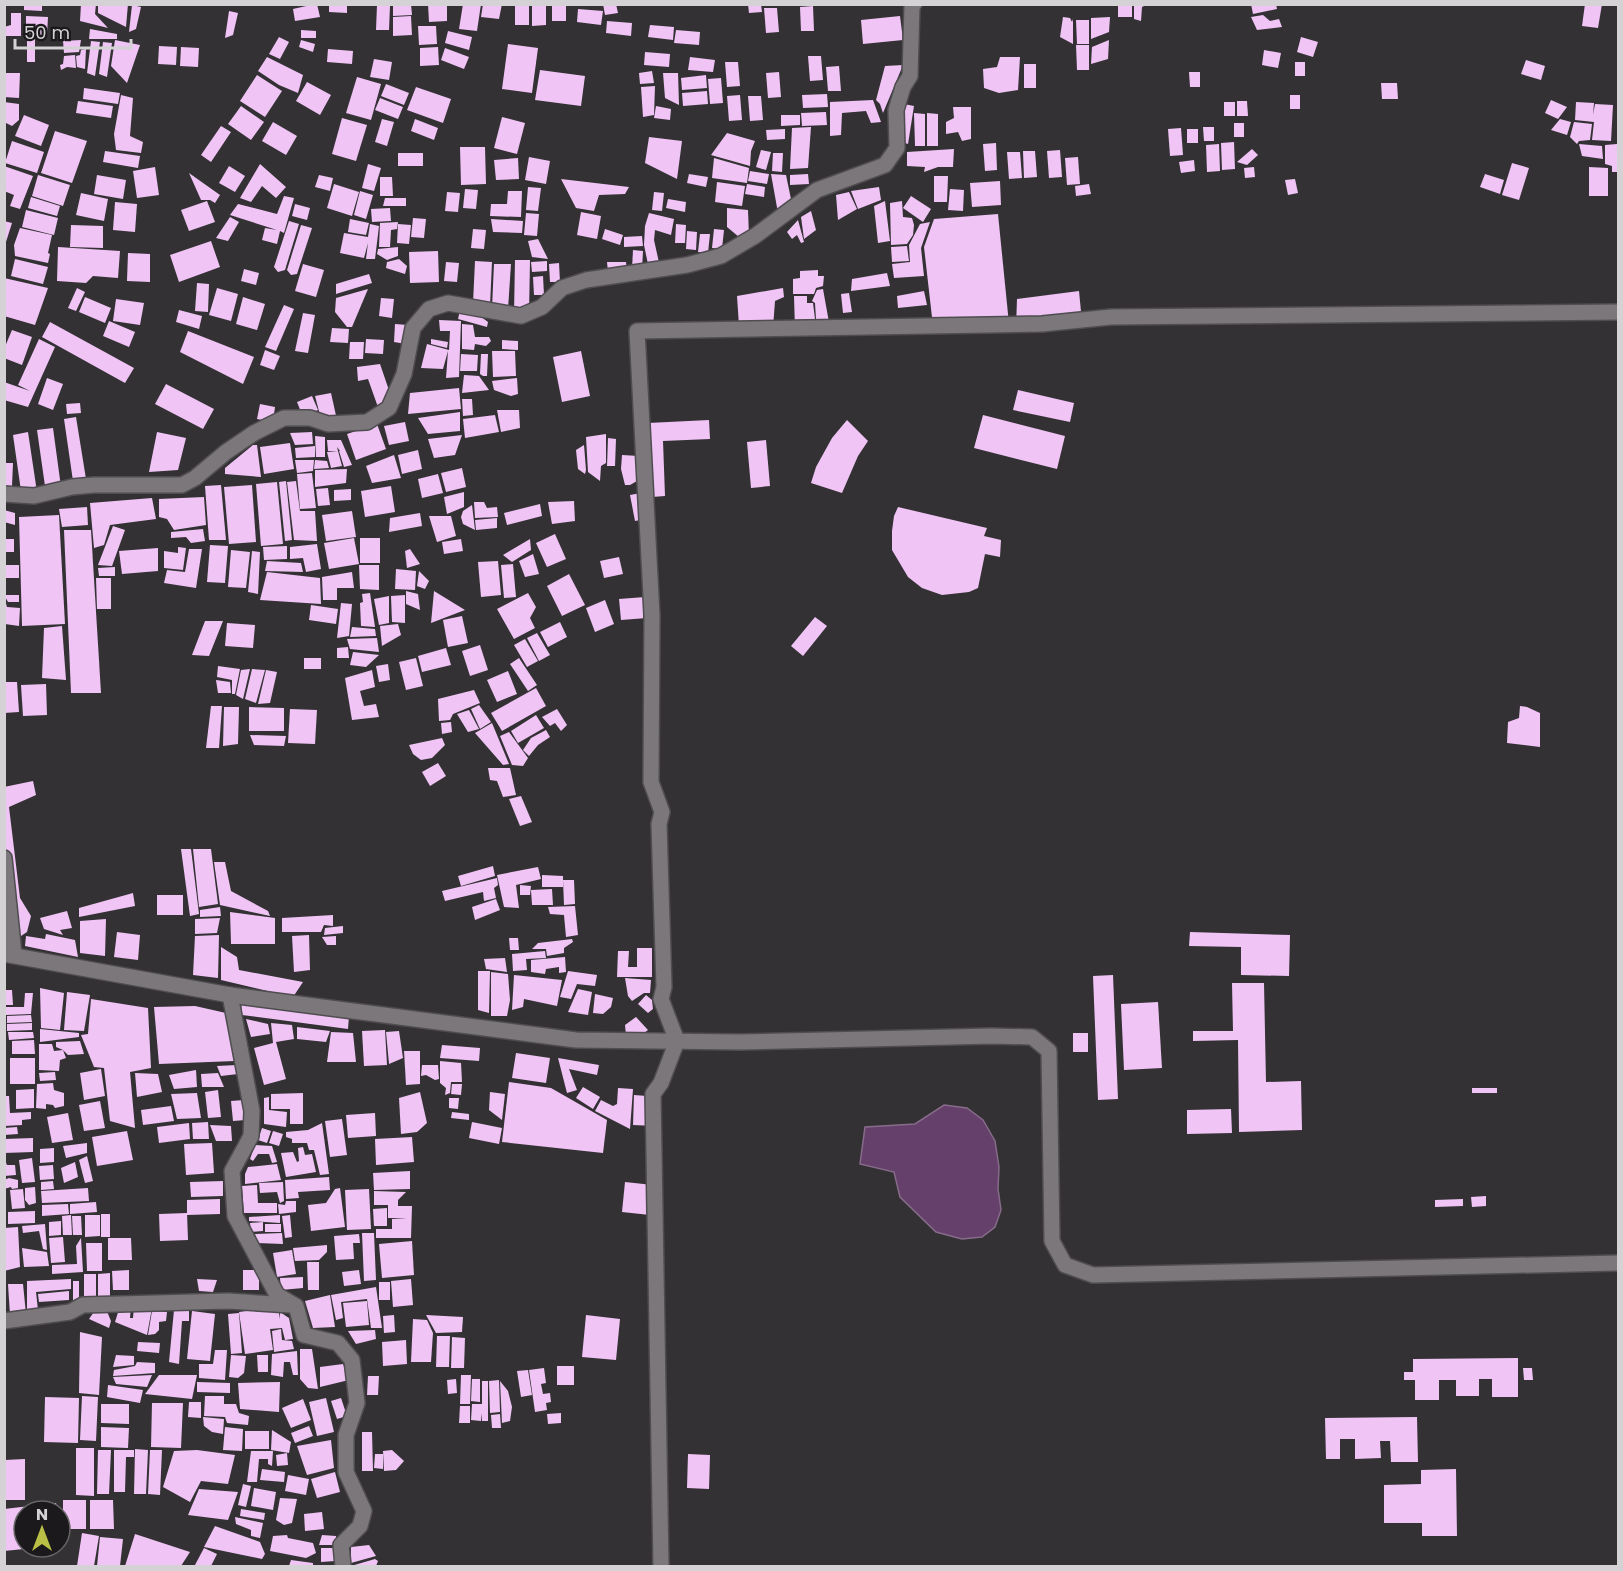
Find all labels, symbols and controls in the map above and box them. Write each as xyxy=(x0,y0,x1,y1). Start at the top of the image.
scale bar xyxy=(15,12,130,50)
text: 50 m xyxy=(24,20,70,45)
north arrow xyxy=(12,1499,72,1559)
text: N xyxy=(36,1503,48,1526)

